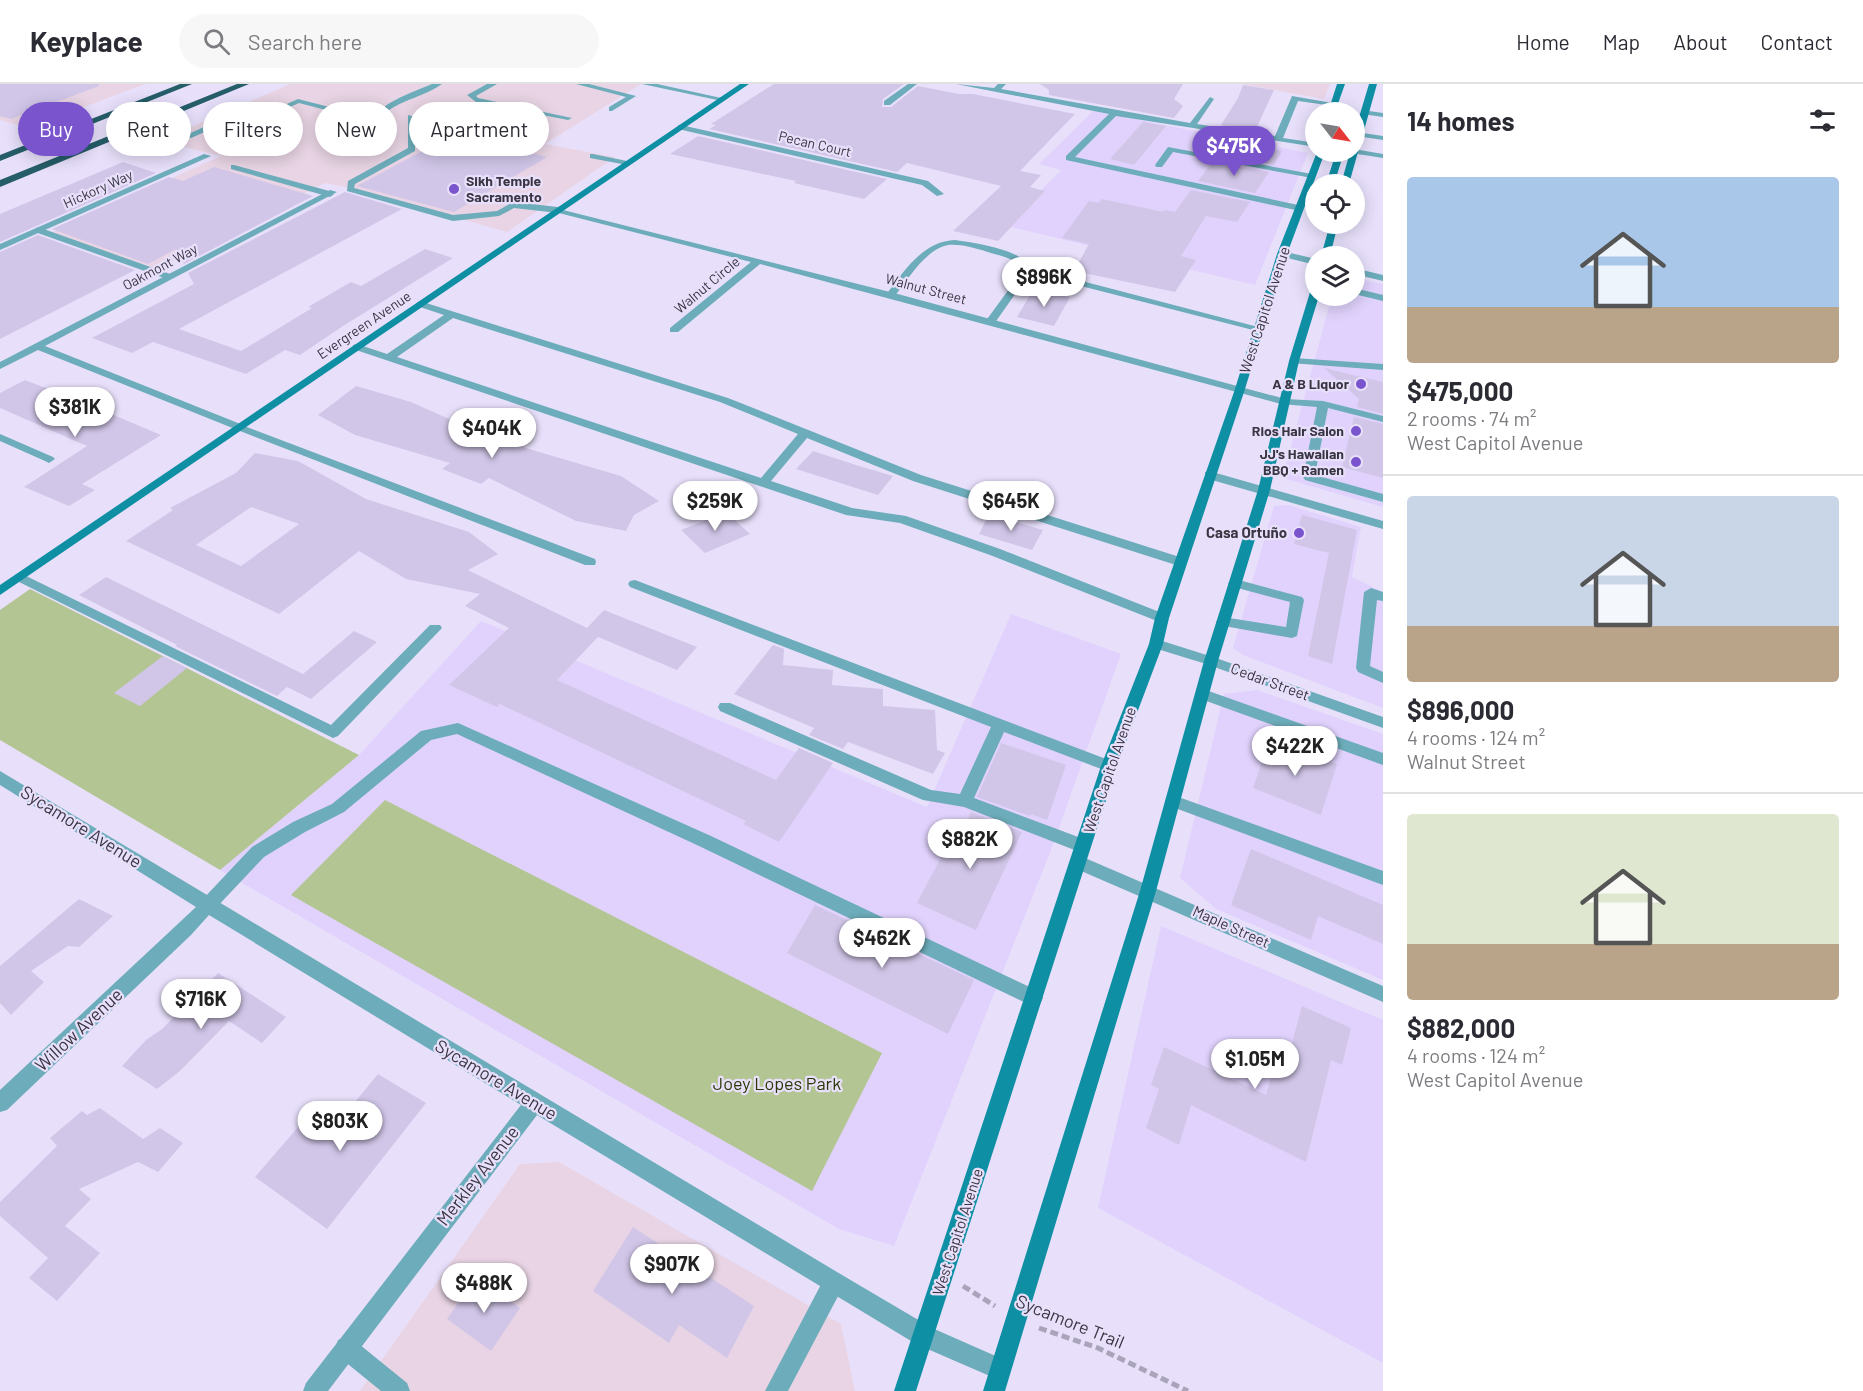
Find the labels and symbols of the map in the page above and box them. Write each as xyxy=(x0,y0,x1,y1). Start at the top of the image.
north arrow xyxy=(1305,102,1365,162)
pin: $475K xyxy=(1192,126,1276,177)
street label: Pecan Court xyxy=(777,127,853,160)
street label: Hickory Way xyxy=(60,165,136,211)
place label: Sikh Temple Sacramento xyxy=(466,172,542,205)
marker: Sikh Temple Sacramento xyxy=(447,182,461,196)
street label: Oakmont Way xyxy=(119,239,201,293)
street label: West Capitol Avenue xyxy=(1235,244,1293,375)
street label: Walnut Circle xyxy=(671,252,743,317)
pin: $896K xyxy=(1002,257,1086,308)
street label: Walnut Street xyxy=(884,270,968,307)
street label: Evergreen Avenue xyxy=(314,287,414,362)
place label: A & B Liquor xyxy=(1272,375,1350,392)
marker: A & B Liquor xyxy=(1354,377,1368,391)
pin: $381K xyxy=(33,387,117,438)
pin: $404K xyxy=(450,408,534,459)
place label: Rios Hair Salon xyxy=(1252,422,1344,439)
marker: Rios Hair Salon xyxy=(1349,424,1363,438)
place label: JJ's Hawaiian BBQ + Ramen xyxy=(1260,445,1344,478)
marker: JJ's Hawaiian BBQ + Ramen xyxy=(1349,455,1363,469)
pin: $259K xyxy=(673,481,757,532)
pin: $645K xyxy=(969,481,1053,532)
place label: Casa Ortuño xyxy=(1206,523,1287,541)
marker: Casa Ortuño xyxy=(1292,526,1306,540)
street label: Cedar Street xyxy=(1229,659,1312,704)
street label: West Capitol Avenue xyxy=(1079,704,1139,835)
pin: $422K xyxy=(1253,726,1337,777)
street label: Sycamore Avenue xyxy=(17,780,146,872)
pin: $882K xyxy=(928,819,1012,870)
street label: Maple Street xyxy=(1190,901,1273,951)
pin: $462K xyxy=(840,918,924,969)
pin: $716K xyxy=(159,979,243,1030)
street label: Willow Avenue xyxy=(30,983,127,1075)
street label: Sycamore Avenue xyxy=(431,1034,562,1124)
pin: $1.05M xyxy=(1206,1039,1304,1090)
park label: Joey Lopes Park xyxy=(713,1072,841,1094)
pin: $803K xyxy=(298,1101,382,1152)
street label: Merkley Avenue xyxy=(431,1121,523,1230)
street label: West Capitol Avenue xyxy=(928,1166,986,1297)
pin: $907K xyxy=(630,1244,714,1295)
pin: $488K xyxy=(442,1263,526,1314)
street label: Sycamore Trail xyxy=(1013,1289,1128,1353)

